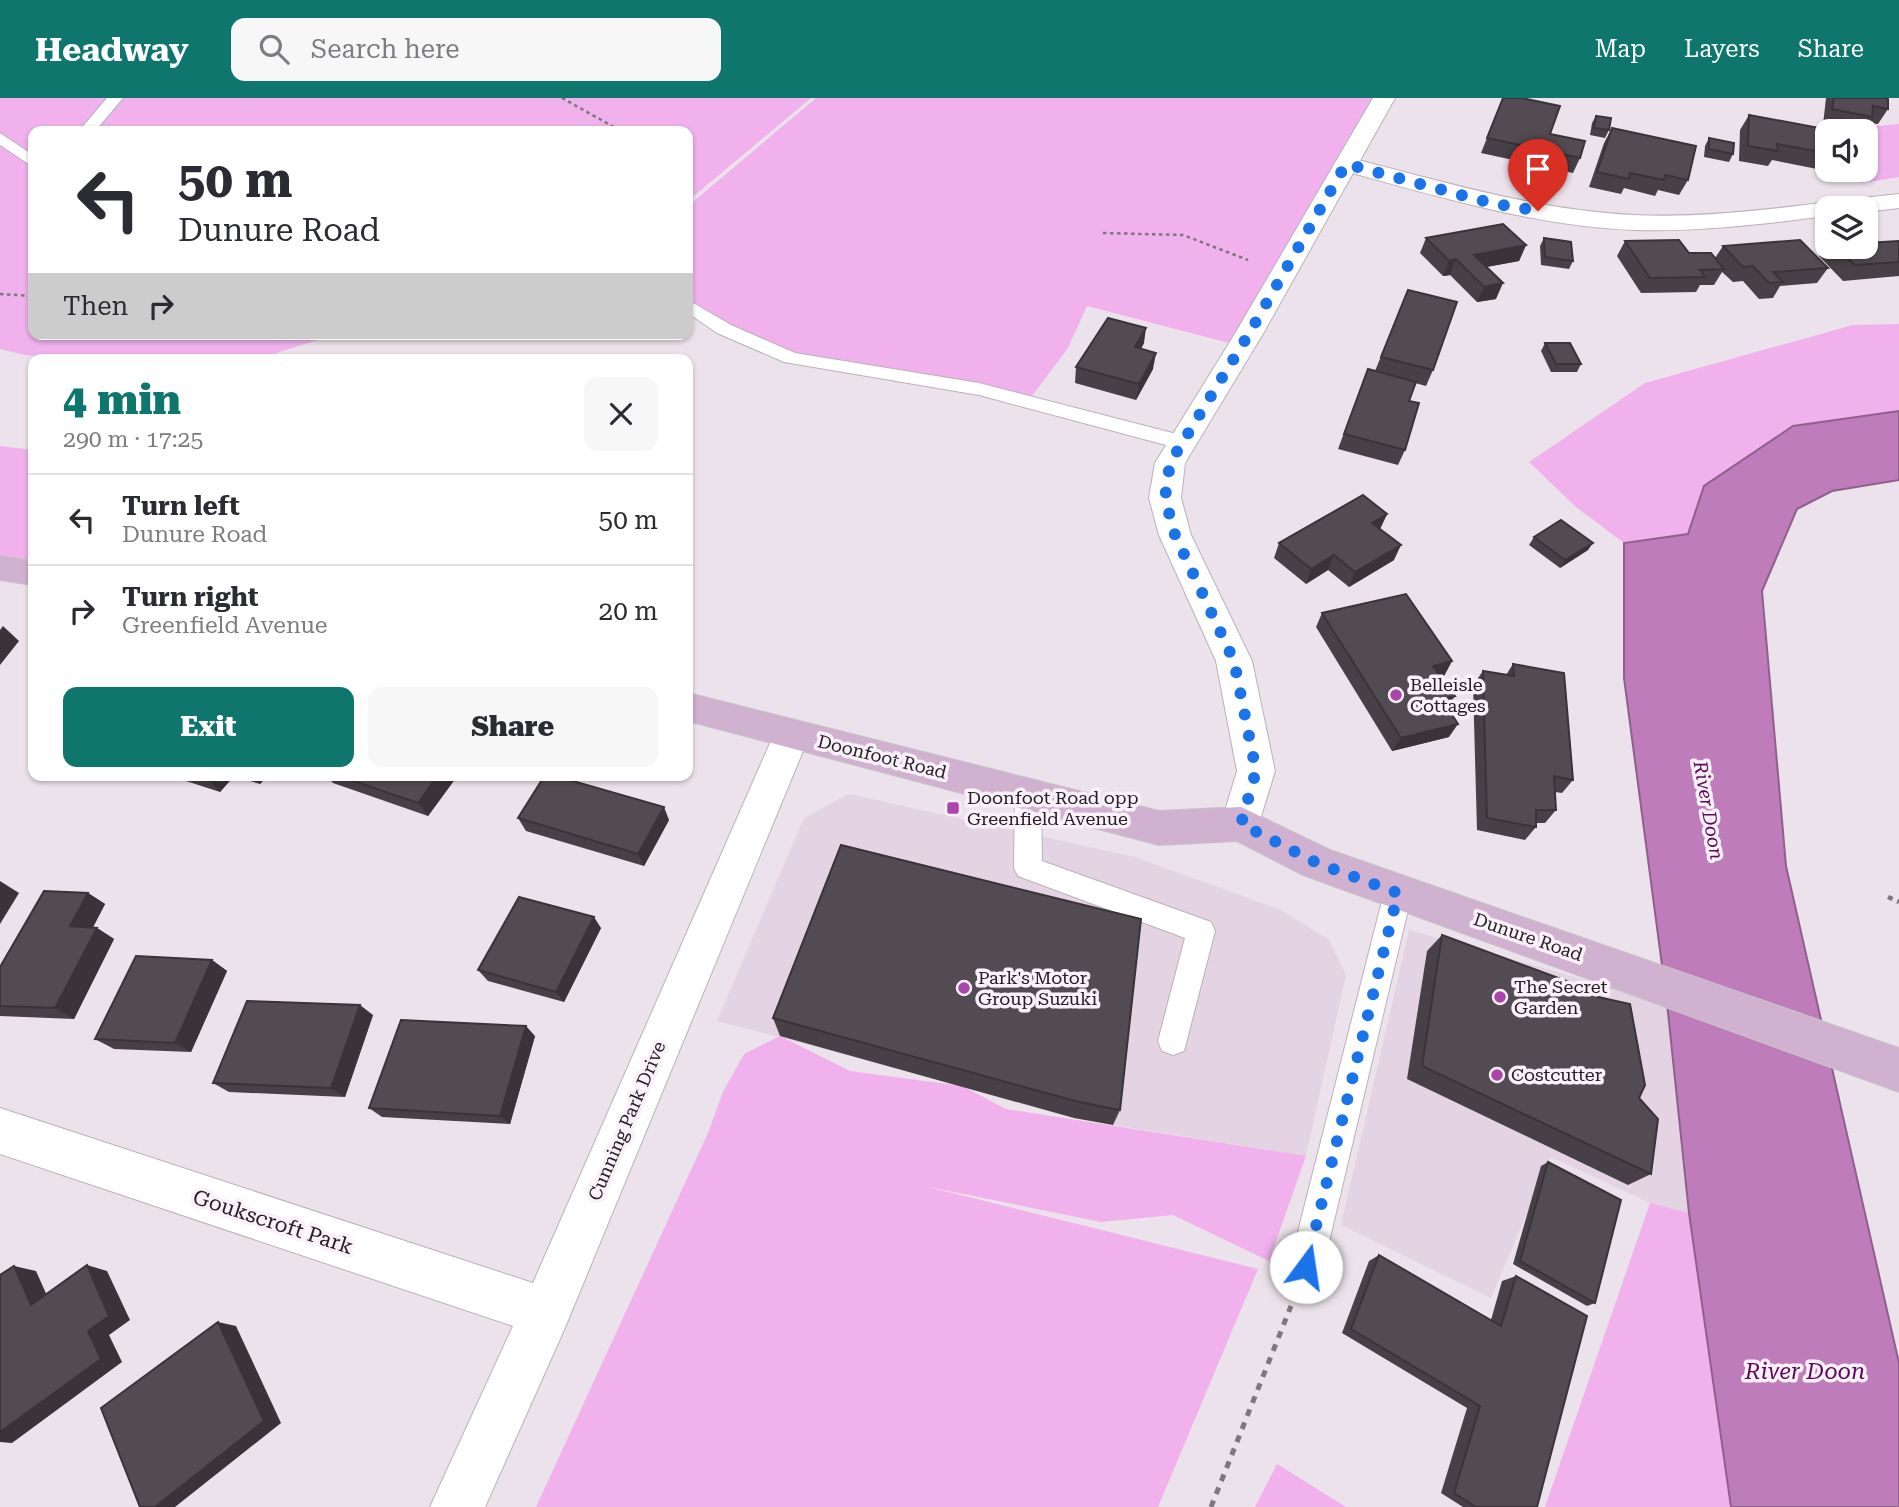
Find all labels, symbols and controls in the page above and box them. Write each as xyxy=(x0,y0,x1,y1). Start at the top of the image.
search box xyxy=(231,18,721,81)
text: Headway xyxy=(35,30,189,69)
icon: search xyxy=(255,30,293,68)
text: Search here xyxy=(311,34,460,64)
text: Map xyxy=(1595,35,1646,63)
text: Layers xyxy=(1684,35,1760,63)
text: Share xyxy=(1798,35,1864,63)
map controls xyxy=(1815,119,1878,259)
button: sound xyxy=(1815,119,1878,182)
pin xyxy=(1508,139,1568,211)
icon: arrive xyxy=(1519,150,1557,188)
text: 50 m xyxy=(178,152,293,209)
icon: left xyxy=(63,154,154,245)
button: layers xyxy=(1815,196,1878,259)
text: Dunure Road xyxy=(178,211,380,249)
icon: right xyxy=(142,287,180,325)
text: Then xyxy=(63,291,128,321)
text: 4 min xyxy=(63,375,181,424)
button: close xyxy=(584,377,658,451)
text: 290 m · 17:25 xyxy=(63,426,203,453)
text: Turn left xyxy=(122,491,240,521)
icon: left xyxy=(63,501,101,539)
text: 50 m xyxy=(599,505,658,535)
text: Dunure Road xyxy=(122,521,267,548)
text: Turn right xyxy=(122,582,258,612)
icon: right xyxy=(63,592,101,630)
text: 20 m xyxy=(599,596,658,626)
text: Greenfield Avenue xyxy=(122,612,327,639)
place label: Belleisle Cottages xyxy=(1410,674,1486,716)
button: Exit xyxy=(63,687,354,767)
button: Share xyxy=(368,687,658,767)
marker: Belleisle Cottages xyxy=(1388,687,1404,703)
street label: Doonfoot Road xyxy=(815,730,949,783)
water label: River Doon xyxy=(1688,758,1729,861)
place label: Doonfoot Road opp Greenfield Avenue xyxy=(967,787,1138,829)
marker: Doonfoot Road opp Greenfield Avenue xyxy=(945,800,961,816)
street label: Dunure Road xyxy=(1471,908,1586,965)
place label: Park's Motor Group Suzuki xyxy=(978,967,1097,1009)
place label: The Secret Garden xyxy=(1514,976,1608,1018)
marker: Park's Motor Group Suzuki xyxy=(956,980,972,996)
marker: The Secret Garden xyxy=(1492,989,1508,1005)
street label: Cunning Park Drive xyxy=(584,1038,670,1204)
place label: Costcutter xyxy=(1511,1064,1602,1085)
marker: Costcutter xyxy=(1489,1067,1505,1083)
street label: Goukscroft Park xyxy=(190,1185,356,1259)
position arrow xyxy=(1269,1230,1343,1304)
water label: River Doon xyxy=(1744,1358,1865,1385)

